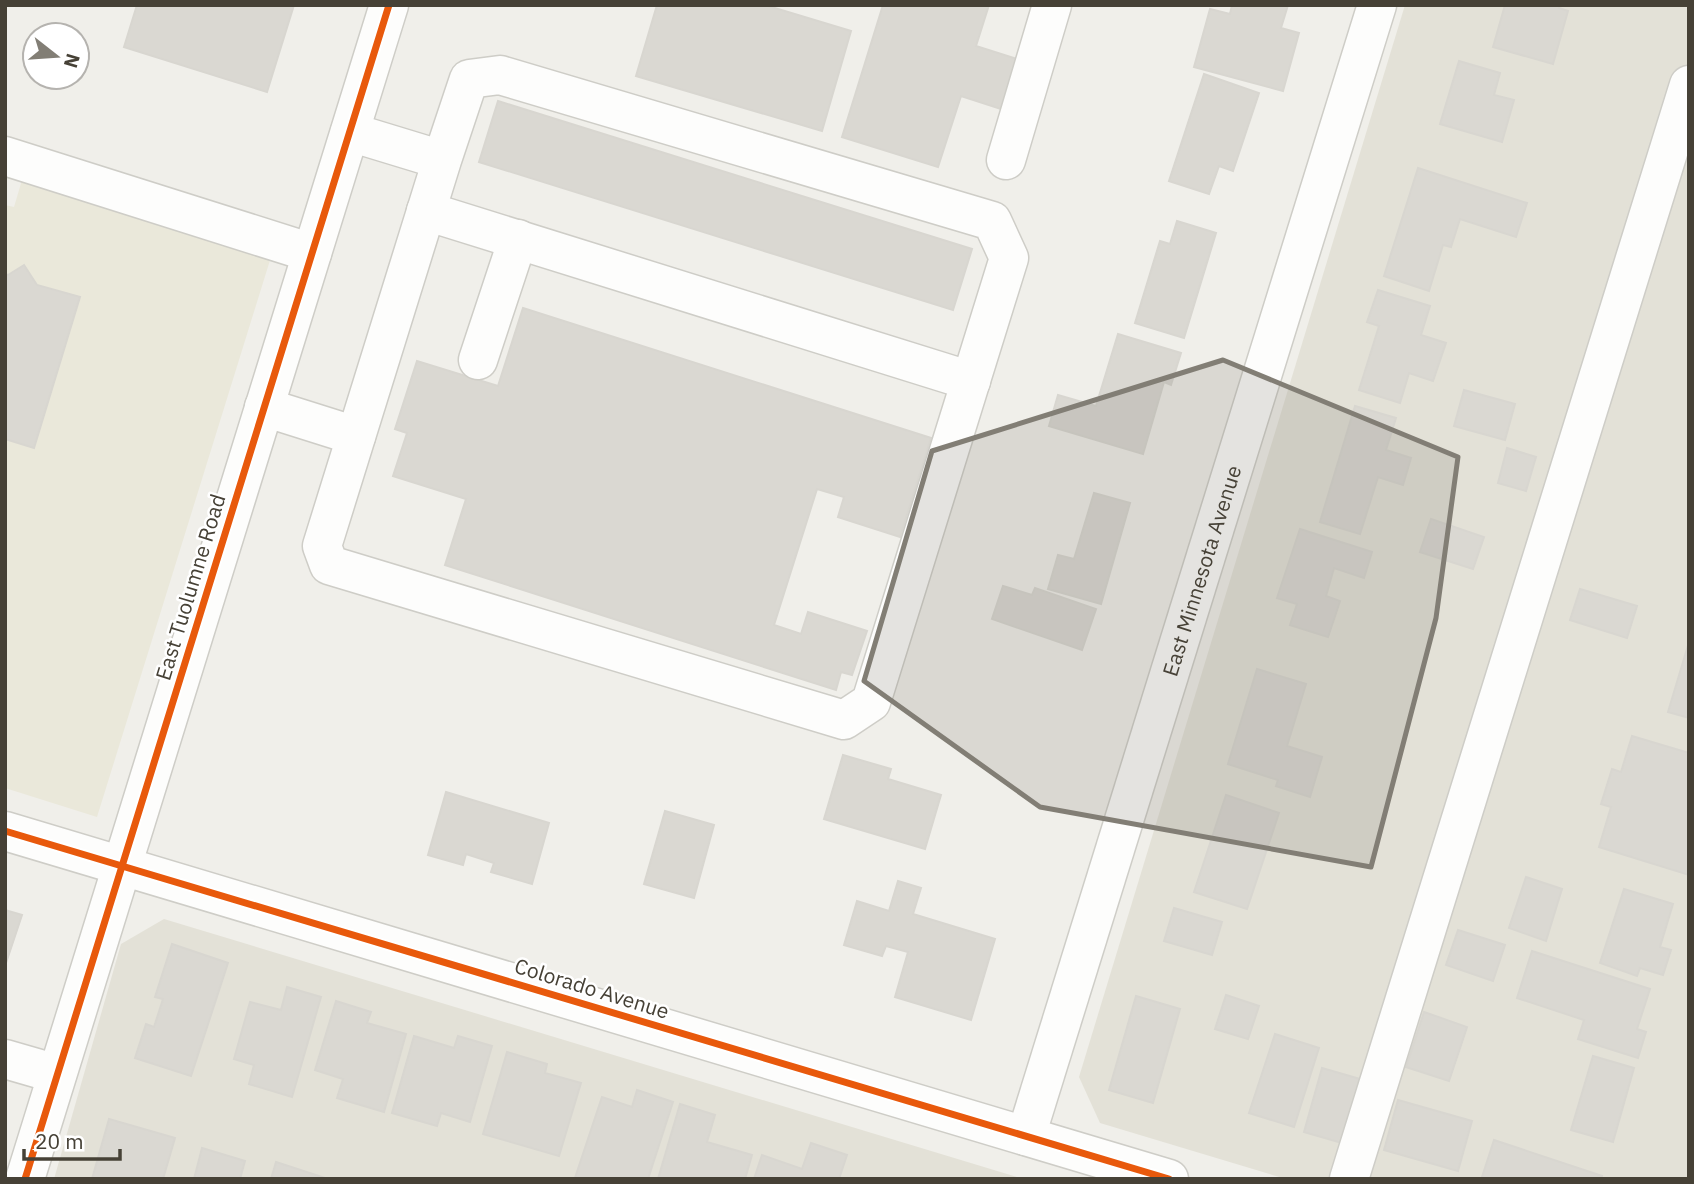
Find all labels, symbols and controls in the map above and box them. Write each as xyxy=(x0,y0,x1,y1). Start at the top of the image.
north arrow xyxy=(21,21,91,91)
text: N xyxy=(59,51,86,71)
street label: East Minnesota Avenue xyxy=(1156,462,1247,679)
street label: East Tuolumne Road xyxy=(148,491,232,683)
street label: Colorado Avenue xyxy=(511,951,673,1025)
scale bar xyxy=(24,1118,121,1162)
text: 20 m xyxy=(35,1127,84,1155)

